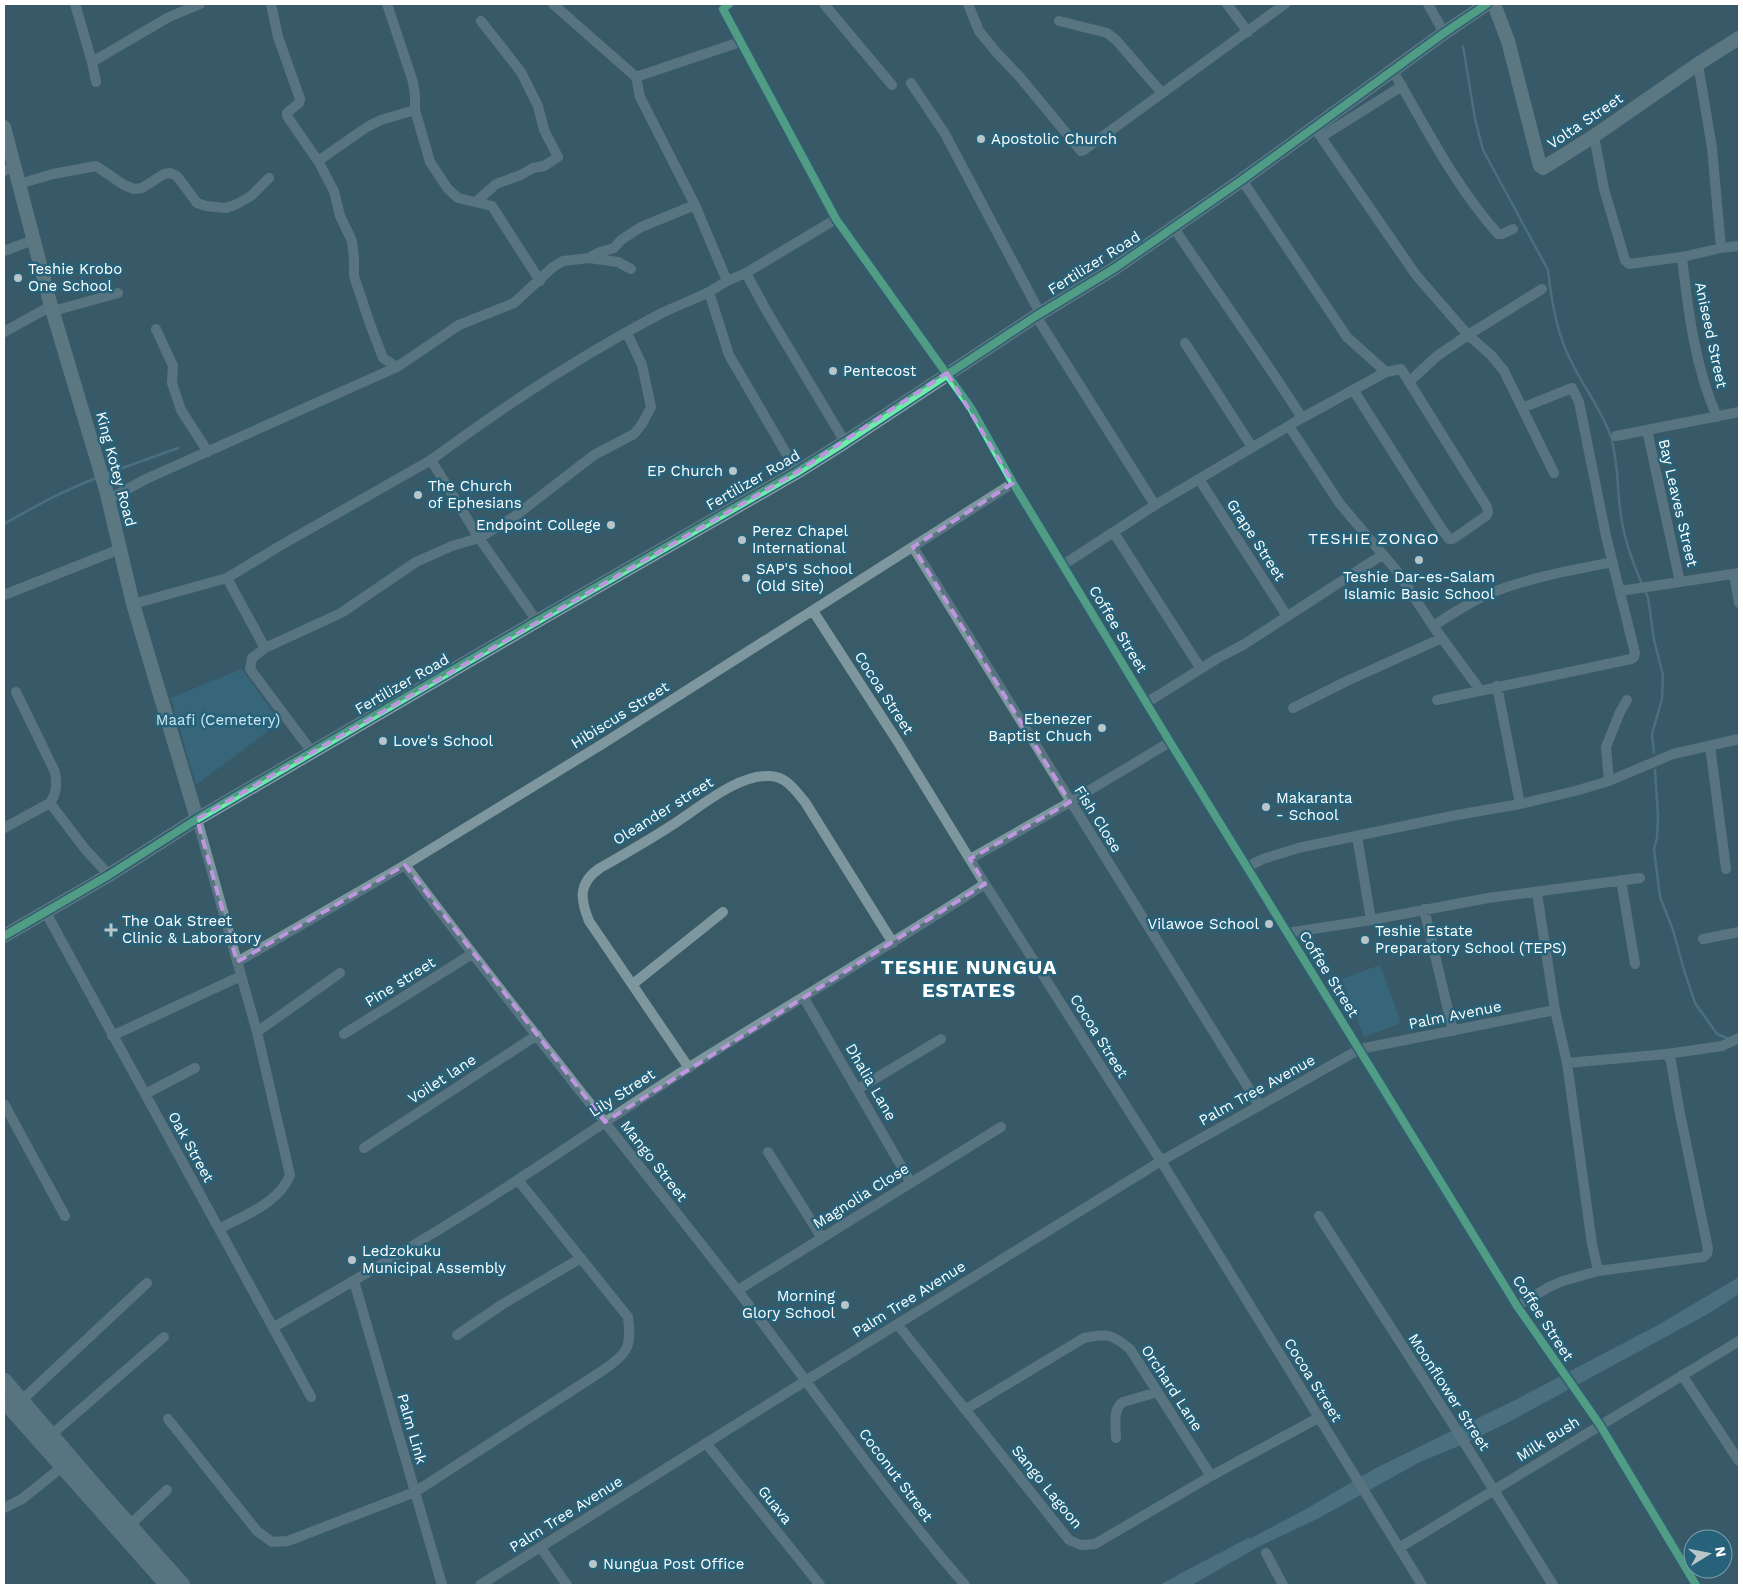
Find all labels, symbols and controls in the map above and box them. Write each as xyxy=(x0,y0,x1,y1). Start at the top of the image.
street label: Volta Street xyxy=(1544,89,1627,153)
place label: Apostolic Church xyxy=(991,130,1117,148)
marker: Apostolic Church xyxy=(975,133,987,145)
street label: Fertilizer Road xyxy=(1044,227,1144,299)
place label: Teshie Krobo One School xyxy=(28,260,122,295)
marker: Teshie Krobo One School xyxy=(12,272,24,284)
street label: Aniseed Street xyxy=(1691,280,1731,390)
place label: Pentecost xyxy=(843,362,917,380)
marker: Pentecost xyxy=(827,365,839,377)
street label: King Kotey Road xyxy=(92,410,140,528)
street label: Bay Leaves Street xyxy=(1655,437,1702,569)
street label: Fertilizer Road xyxy=(703,446,803,514)
place label: EP Church xyxy=(647,462,723,480)
marker: EP Church xyxy=(727,465,739,477)
place label: The Church of Ephesians xyxy=(428,477,522,512)
marker: The Church of Ephesians xyxy=(412,489,424,501)
street label: Grape Street xyxy=(1223,496,1289,585)
place label: Endpoint College xyxy=(476,516,601,534)
marker: Endpoint College xyxy=(605,519,617,531)
place label: Perez Chapel International xyxy=(752,522,848,557)
district label: TESHIE ZONGO xyxy=(1308,529,1440,548)
marker: Perez Chapel International xyxy=(736,534,748,546)
marker: Teshie Dar-es-Salam Islamic Basic School xyxy=(1413,554,1425,566)
place label: SAP'S School (Old Site) xyxy=(756,560,853,595)
place label: Teshie Dar-es-Salam Islamic Basic School xyxy=(1343,568,1495,603)
marker: SAP'S School (Old Site) xyxy=(740,572,752,584)
street label: Coffee Street xyxy=(1085,582,1151,676)
street label: Cocoa Street xyxy=(851,648,918,738)
street label: Fertilizer Road xyxy=(352,650,452,718)
street label: Hibiscus Street xyxy=(568,677,673,752)
place label: Ebenezer Baptist Chuch xyxy=(988,710,1092,745)
park label: Maafi (Cemetery) xyxy=(156,711,280,729)
marker: Ebenezer Baptist Chuch xyxy=(1096,722,1108,734)
place label: Love's School xyxy=(393,732,494,750)
marker: Love's School xyxy=(377,735,389,747)
street label: Oleander street xyxy=(610,773,717,849)
street label: Fish Close xyxy=(1070,782,1126,856)
place label: Makaranta - School xyxy=(1276,789,1353,824)
marker: Makaranta - School xyxy=(1260,801,1272,813)
place label: The Oak Street Clinic & Laboratory xyxy=(122,912,261,947)
place label: Vilawoe School xyxy=(1147,915,1259,933)
marker: Vilawoe School xyxy=(1263,918,1275,930)
place label: Teshie Estate Preparatory School (TEPS) xyxy=(1375,922,1567,957)
marker: The Oak Street Clinic & Laboratory xyxy=(104,923,118,937)
street label: Coffee Street xyxy=(1295,928,1363,1021)
marker: Teshie Estate Preparatory School (TEPS) xyxy=(1359,934,1371,946)
street label: Pine street xyxy=(361,953,439,1011)
district label: TESHIE NUNGUA ESTATES xyxy=(881,955,1057,1002)
street label: Cocoa Street xyxy=(1066,991,1132,1082)
street label: Palm Avenue xyxy=(1407,997,1503,1033)
street label: Dhalia Lane xyxy=(842,1040,900,1124)
street label: Voilet lane xyxy=(405,1050,479,1108)
street label: Palm Tree Avenue xyxy=(1196,1051,1318,1129)
street label: Lily Street xyxy=(586,1065,659,1121)
street label: Oak Street xyxy=(164,1108,218,1186)
street label: Mango Street xyxy=(617,1117,692,1206)
street label: Magnolia Close xyxy=(810,1159,912,1233)
place label: Ledzokuku Municipal Assembly xyxy=(362,1242,506,1277)
marker: Ledzokuku Municipal Assembly xyxy=(346,1254,358,1266)
street label: Palm Tree Avenue xyxy=(849,1257,969,1341)
street label: Coffee Street xyxy=(1509,1272,1578,1365)
place label: Morning Glory School xyxy=(742,1287,835,1322)
marker: Morning Glory School xyxy=(839,1299,851,1311)
street label: Moonflower Street xyxy=(1404,1330,1494,1455)
street label: Cocoa Street xyxy=(1280,1335,1346,1426)
street label: Orchard Lane xyxy=(1137,1342,1207,1434)
street label: Palm Link xyxy=(393,1392,431,1467)
street label: Milk Bush xyxy=(1513,1413,1583,1465)
street label: Coconut Street xyxy=(855,1425,937,1526)
street label: Sango Lagoon xyxy=(1008,1442,1086,1532)
street label: Palm Tree Avenue xyxy=(506,1472,626,1556)
street label: Guava xyxy=(754,1482,796,1528)
north arrow xyxy=(1683,1529,1733,1579)
text: N xyxy=(1712,1545,1730,1558)
place label: Nungua Post Office xyxy=(603,1555,744,1573)
marker: Nungua Post Office xyxy=(587,1558,599,1570)

